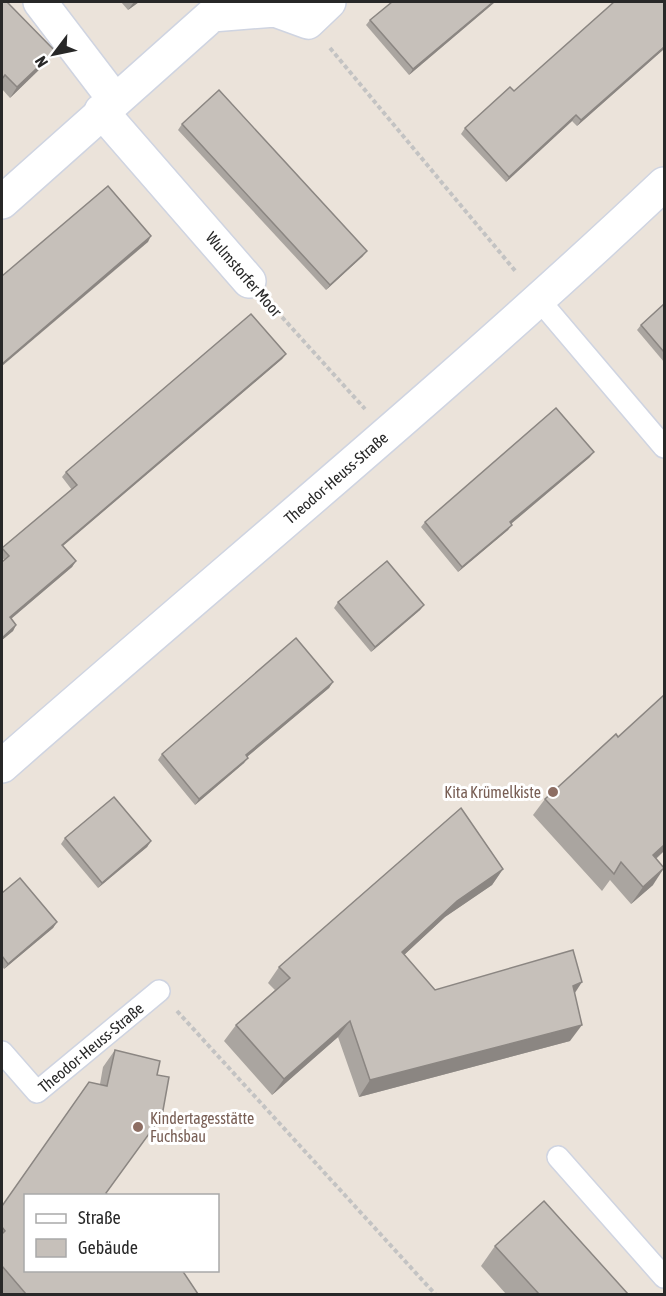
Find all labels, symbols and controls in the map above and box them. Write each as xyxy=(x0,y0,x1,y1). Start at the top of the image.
north arrow xyxy=(24,24,84,84)
text: N xyxy=(31,53,51,71)
street label: Wulmstorfer Moor xyxy=(202,228,286,320)
street label: Theodor-Heuss-Straße xyxy=(280,428,391,527)
place label: Kita Krümelkiste xyxy=(444,783,541,801)
marker: Kita Krümelkiste xyxy=(546,785,560,799)
street label: Theodor-Heuss-Straße xyxy=(35,999,147,1096)
place label: Kindertagesstätte Fuchsbau xyxy=(150,1109,254,1145)
marker: Kindertagesstätte Fuchsbau xyxy=(131,1120,145,1134)
legend xyxy=(24,1194,219,1272)
text: Straße xyxy=(78,1207,121,1228)
text: Gebäude xyxy=(78,1237,138,1258)

